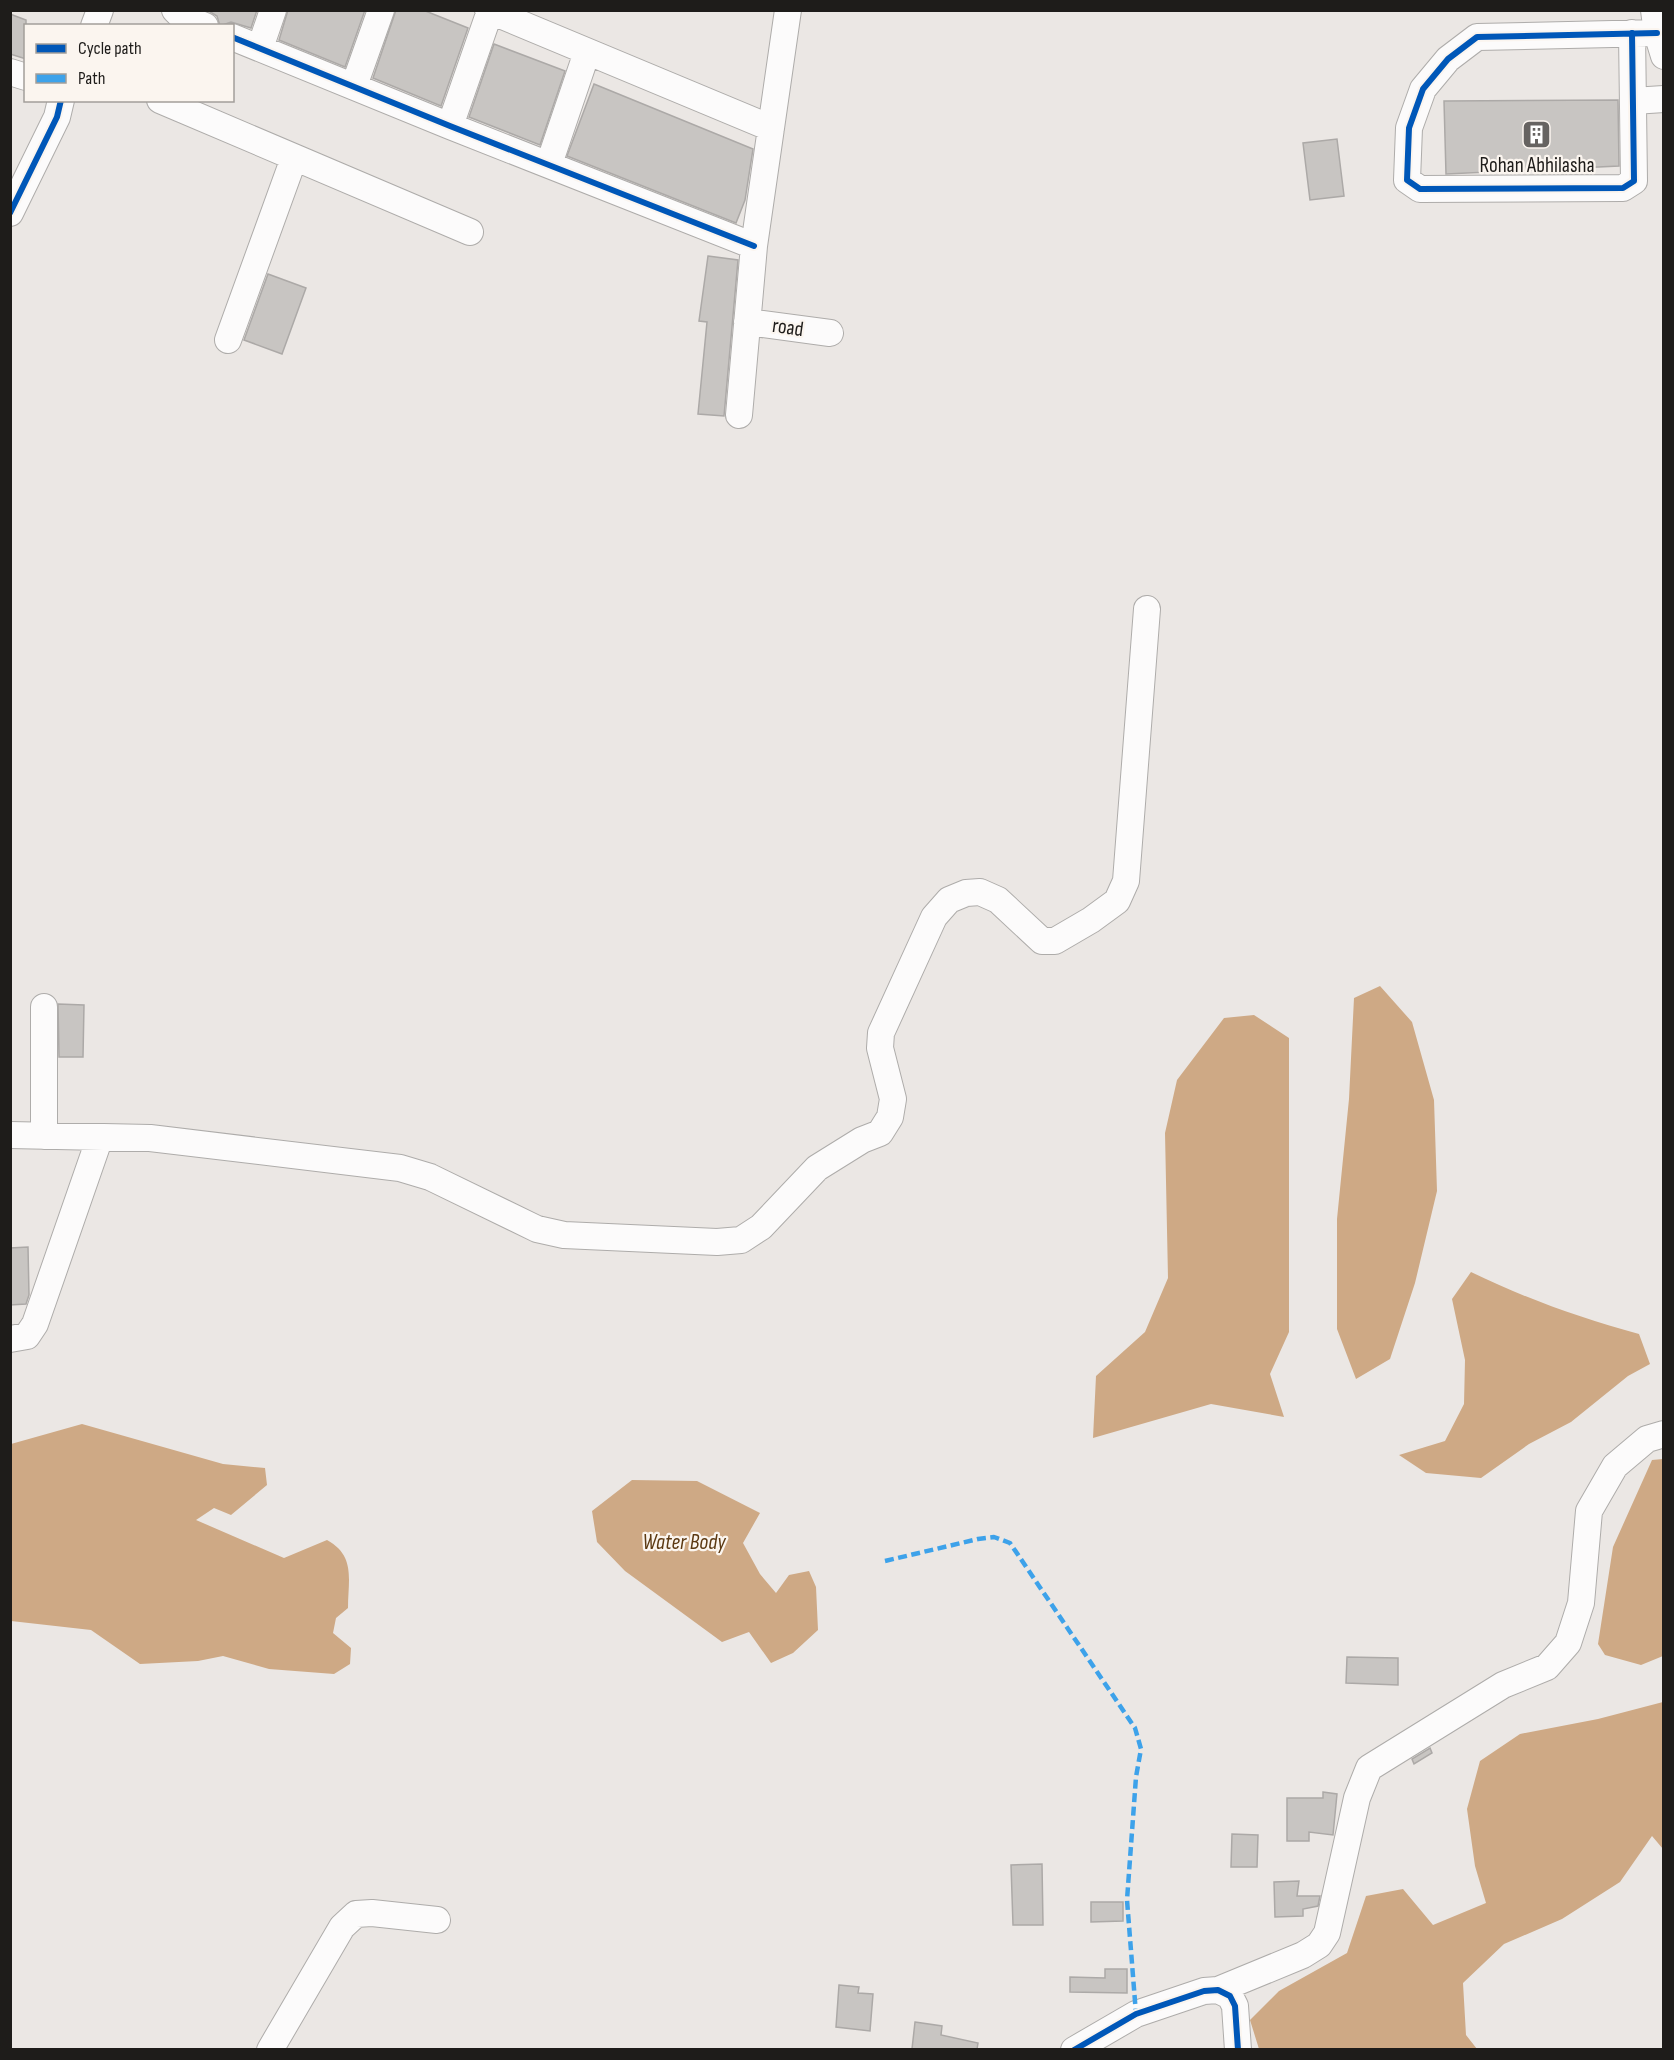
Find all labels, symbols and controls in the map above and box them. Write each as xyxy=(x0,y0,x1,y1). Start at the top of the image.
legend xyxy=(24,24,234,102)
text: Cycle path xyxy=(78,38,142,59)
text: Path xyxy=(78,68,106,89)
building icon: Rohan Abhilasha xyxy=(1521,118,1553,150)
place label: Rohan Abhilasha xyxy=(1479,153,1595,178)
street label: road xyxy=(771,313,805,342)
water label: Water Body xyxy=(642,1529,726,1556)

